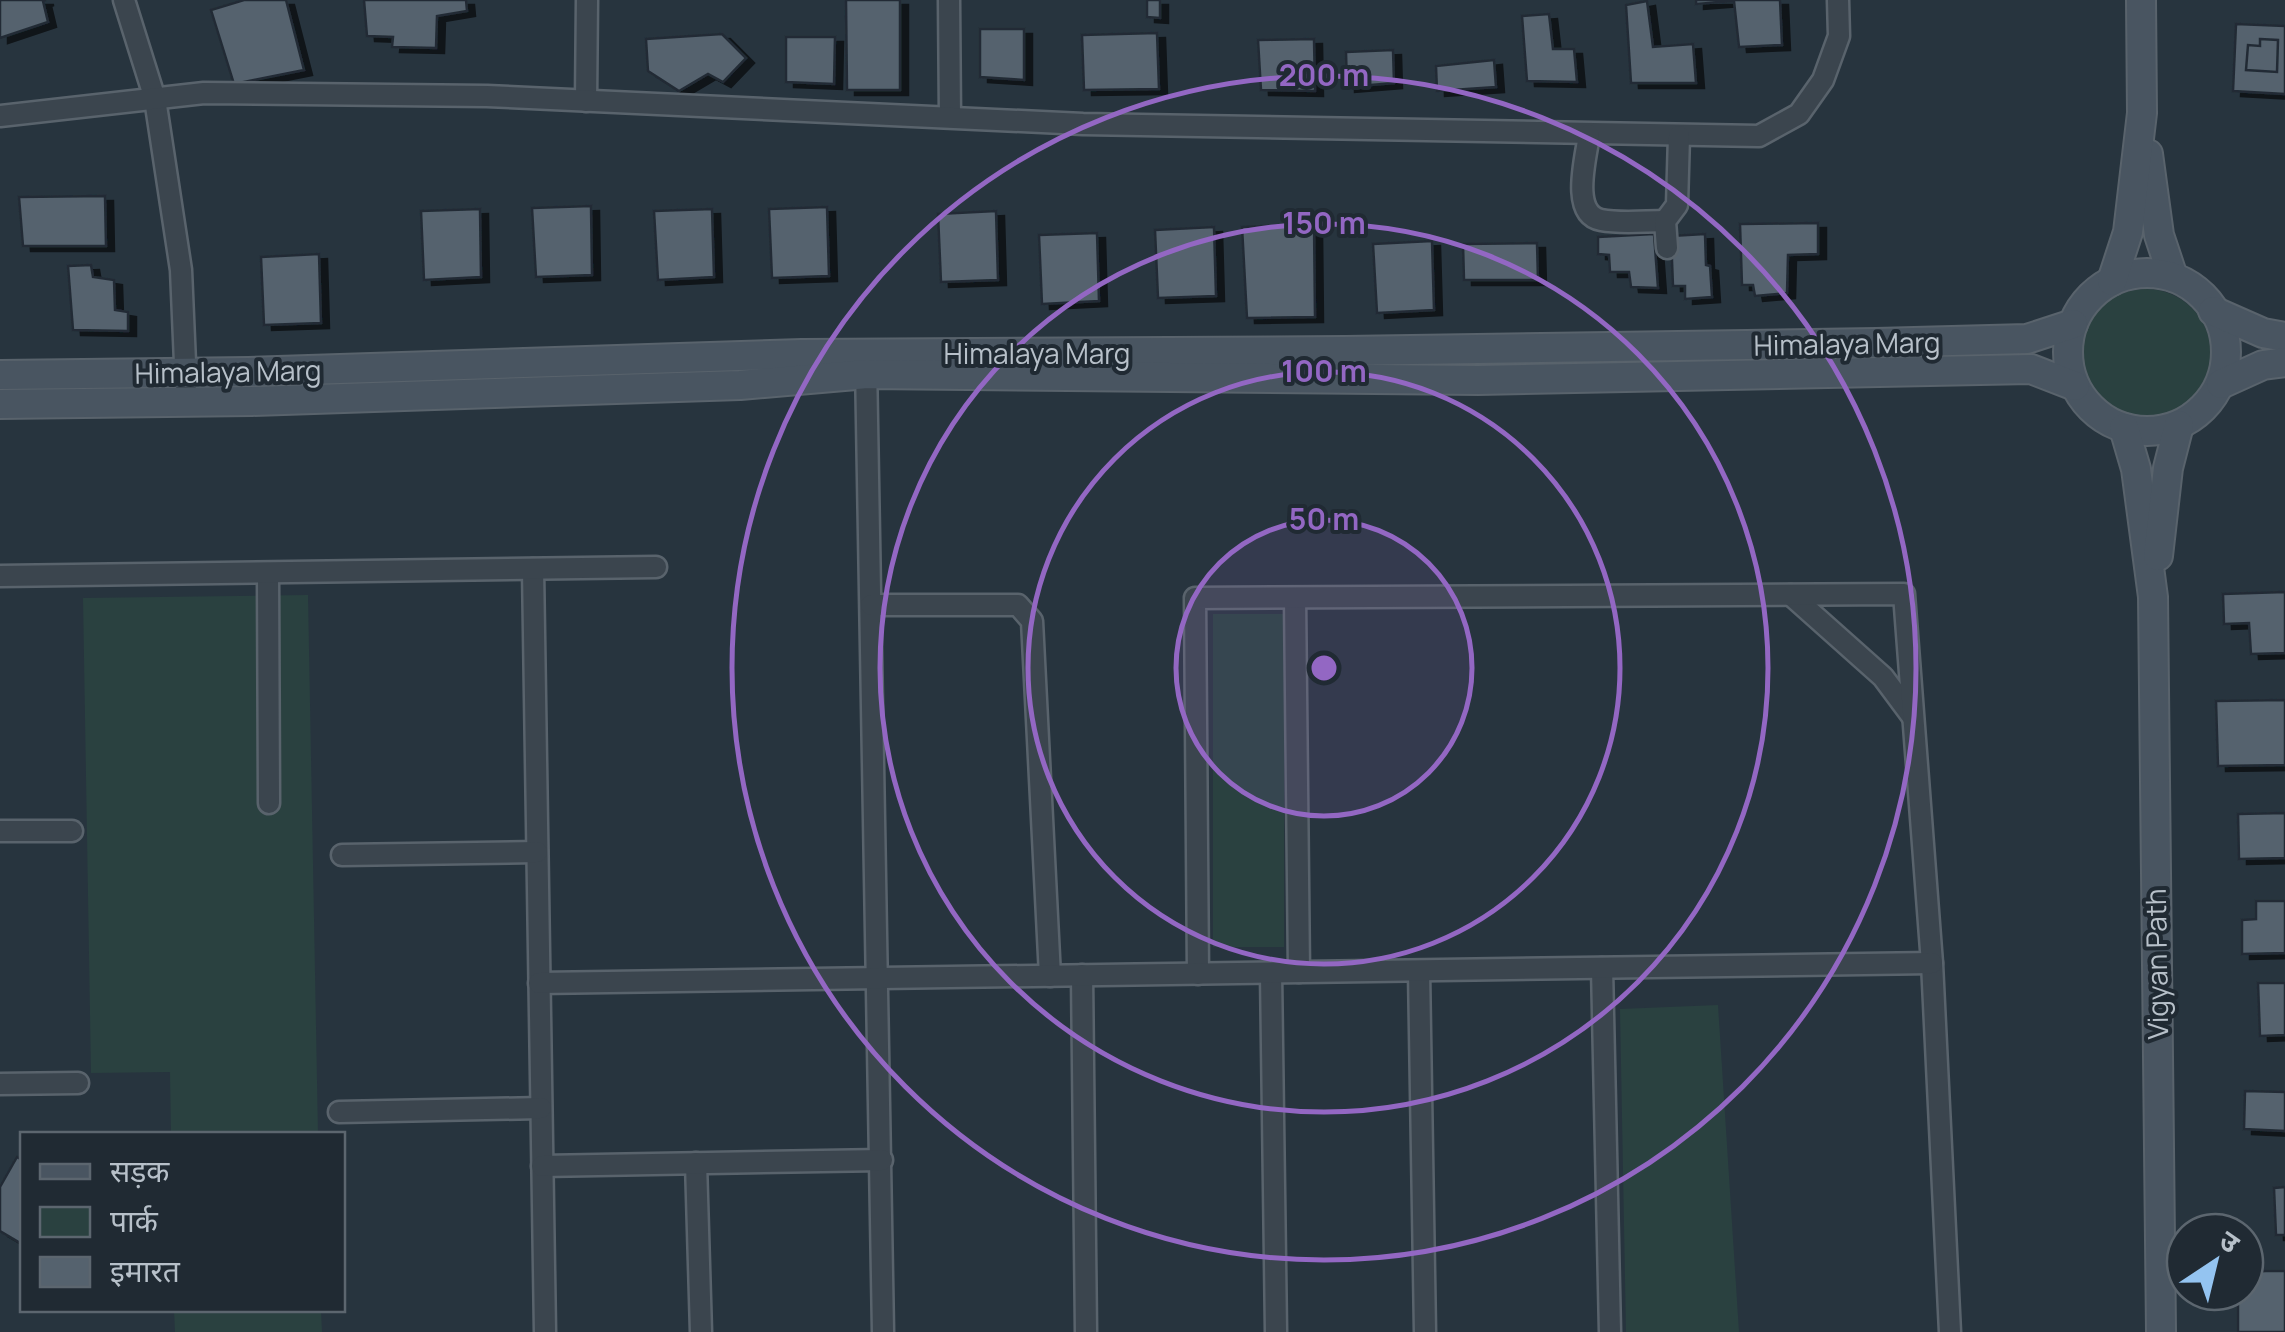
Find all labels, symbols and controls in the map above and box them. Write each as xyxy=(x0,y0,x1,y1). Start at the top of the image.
text: 200 m xyxy=(1279,54,1369,95)
text: 150 m xyxy=(1282,202,1366,243)
street label: Himalaya Marg xyxy=(1753,322,1941,364)
street label: Himalaya Marg xyxy=(944,334,1130,372)
street label: Himalaya Marg xyxy=(134,350,322,392)
text: 100 m xyxy=(1281,350,1367,391)
text: 50 m xyxy=(1289,498,1359,539)
centre of rings xyxy=(1306,650,1342,686)
street label: Vigyan Path xyxy=(2136,888,2176,1040)
legend xyxy=(20,1132,345,1312)
text: सड़क xyxy=(110,1150,170,1191)
text: पार्क xyxy=(110,1200,159,1241)
north arrow xyxy=(2165,1212,2265,1312)
text: उ xyxy=(2212,1220,2248,1261)
text: इमारत xyxy=(110,1250,181,1291)

